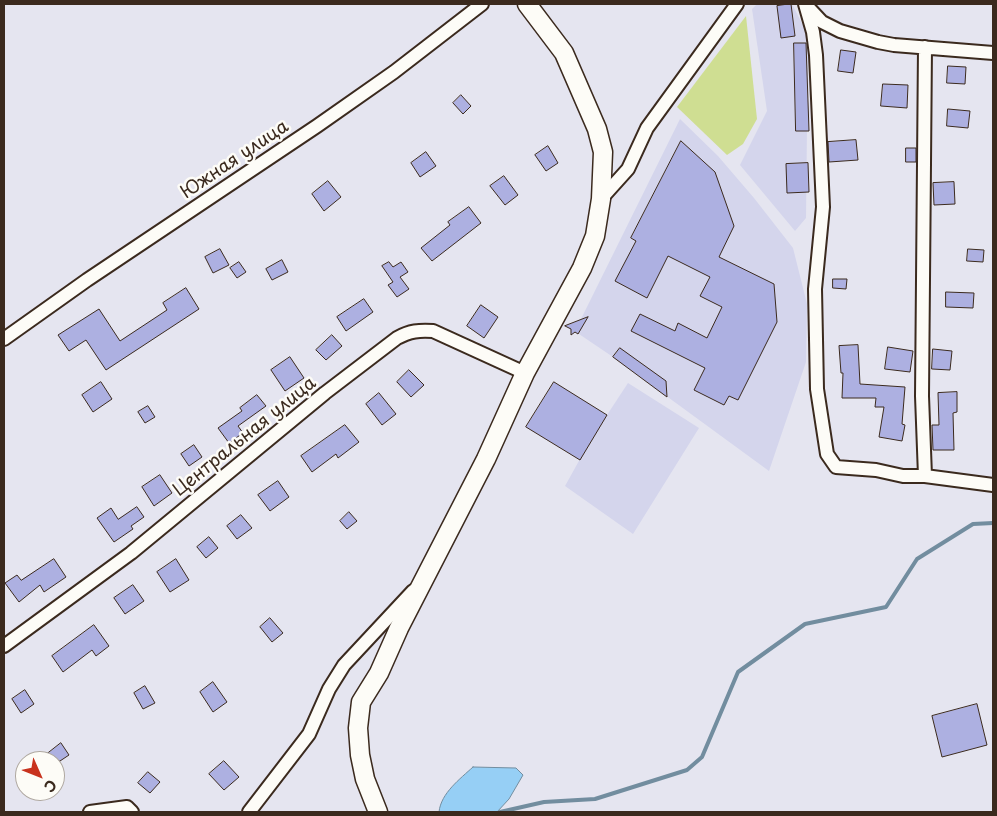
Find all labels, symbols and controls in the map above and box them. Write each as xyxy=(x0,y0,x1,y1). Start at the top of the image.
street label: Южная улица xyxy=(177,116,293,204)
street label: Центральная улица xyxy=(169,373,321,501)
north arrow xyxy=(15,751,65,801)
text: С xyxy=(39,775,62,797)

